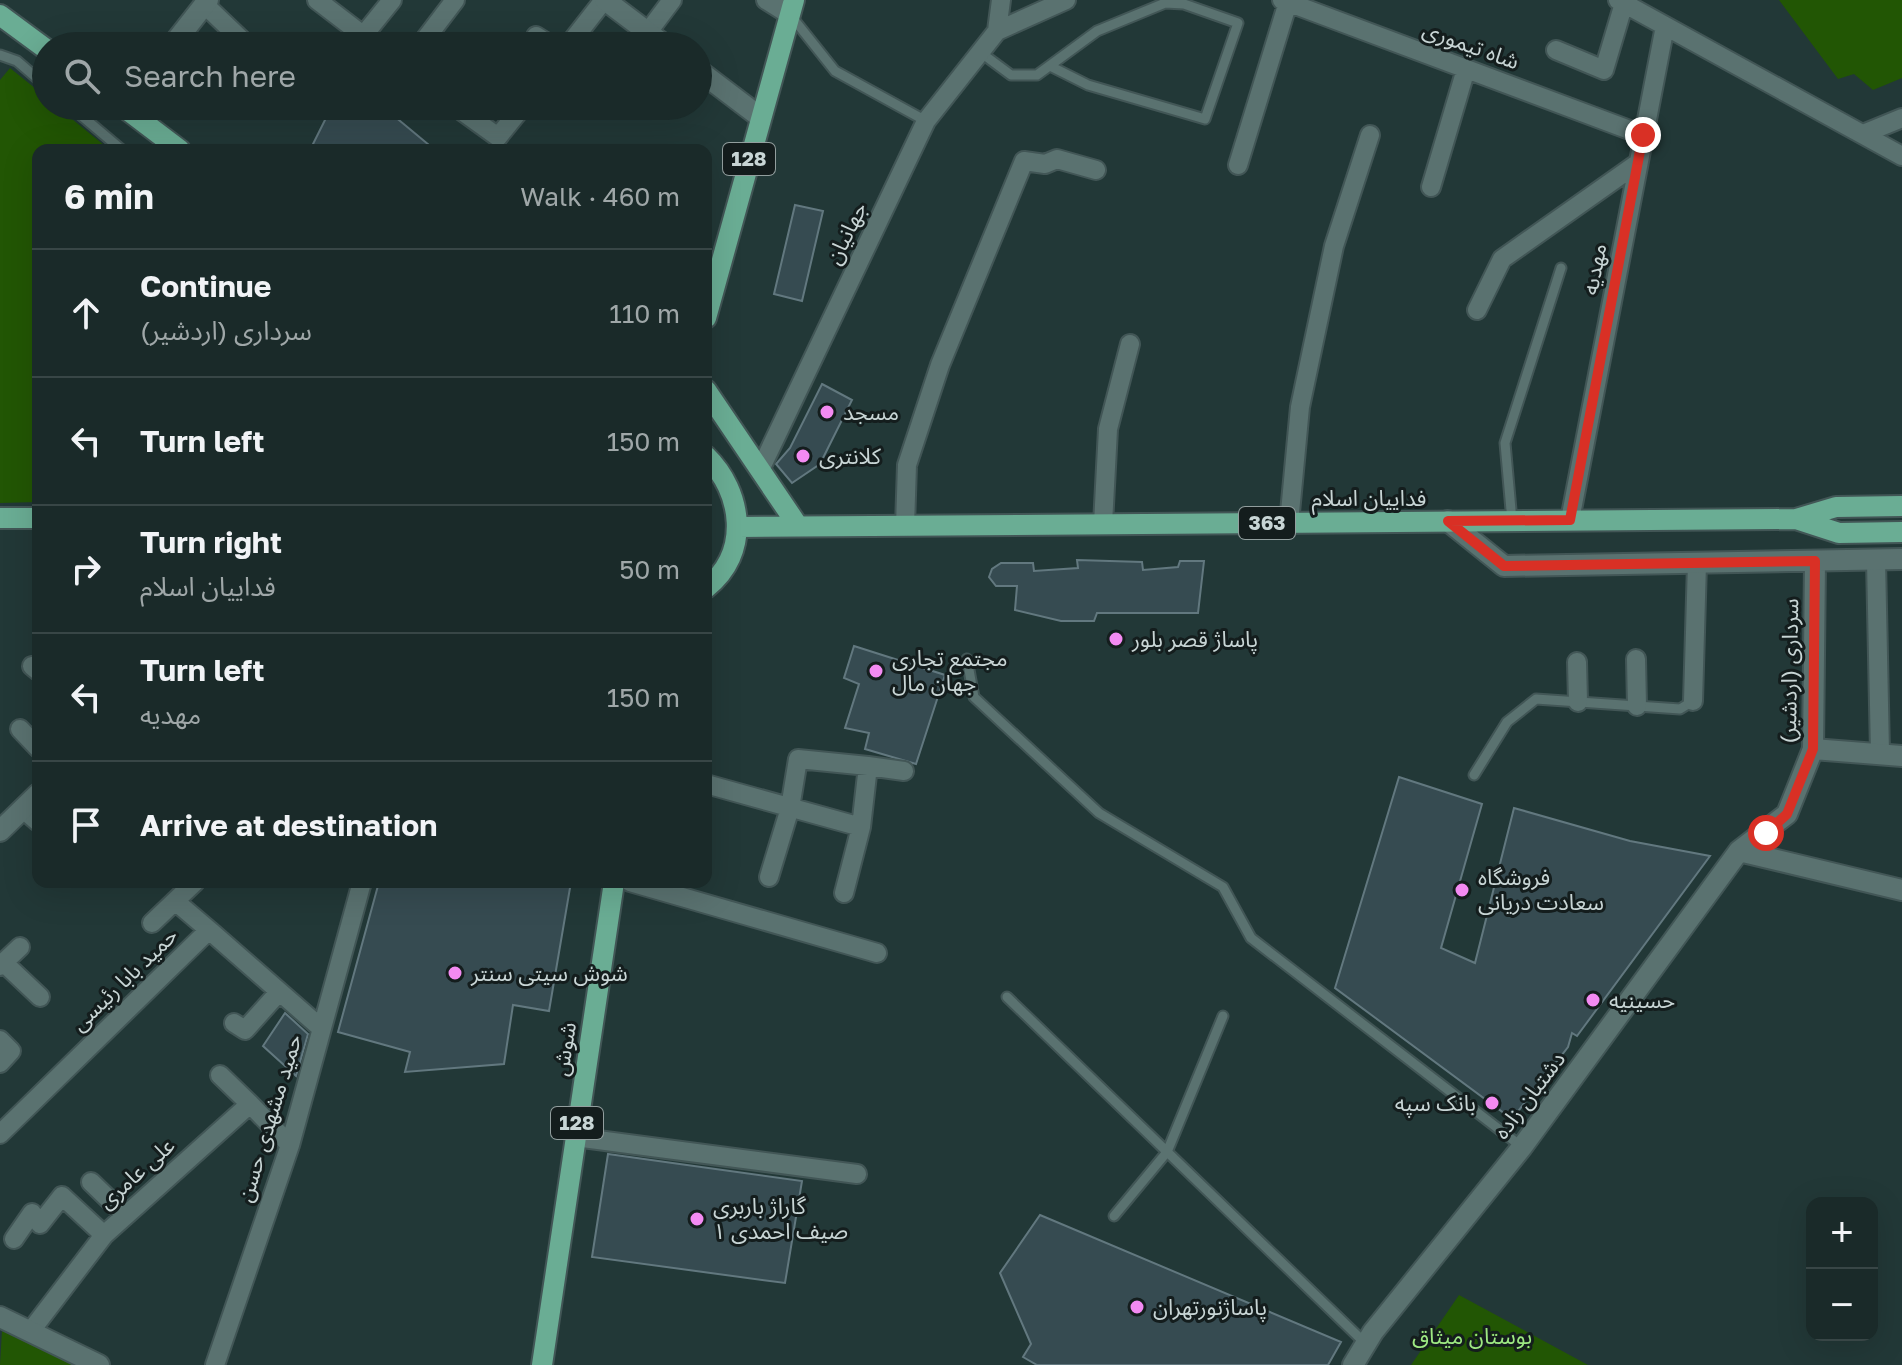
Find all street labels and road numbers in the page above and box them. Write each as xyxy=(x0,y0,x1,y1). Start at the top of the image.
street label: شاه تیموری xyxy=(1419,15,1523,75)
road number: 128 xyxy=(723,143,775,175)
street label: جهانیان xyxy=(819,197,872,268)
street label: مهدیه xyxy=(1575,241,1612,297)
street label: فداییان اسلام xyxy=(1312,484,1426,515)
road number: 363 xyxy=(1239,507,1295,539)
street label: سرداری (اردشیر) xyxy=(1774,598,1804,744)
street label: حمید بابا رئیسی xyxy=(65,921,183,1037)
street label: شوش xyxy=(546,1020,581,1078)
street label: حمید مشهدی حسن xyxy=(230,1031,307,1205)
street label: دشتبان زاده xyxy=(1487,1046,1571,1144)
road number: 128 xyxy=(551,1107,603,1139)
street label: علی عامری xyxy=(92,1131,180,1214)

